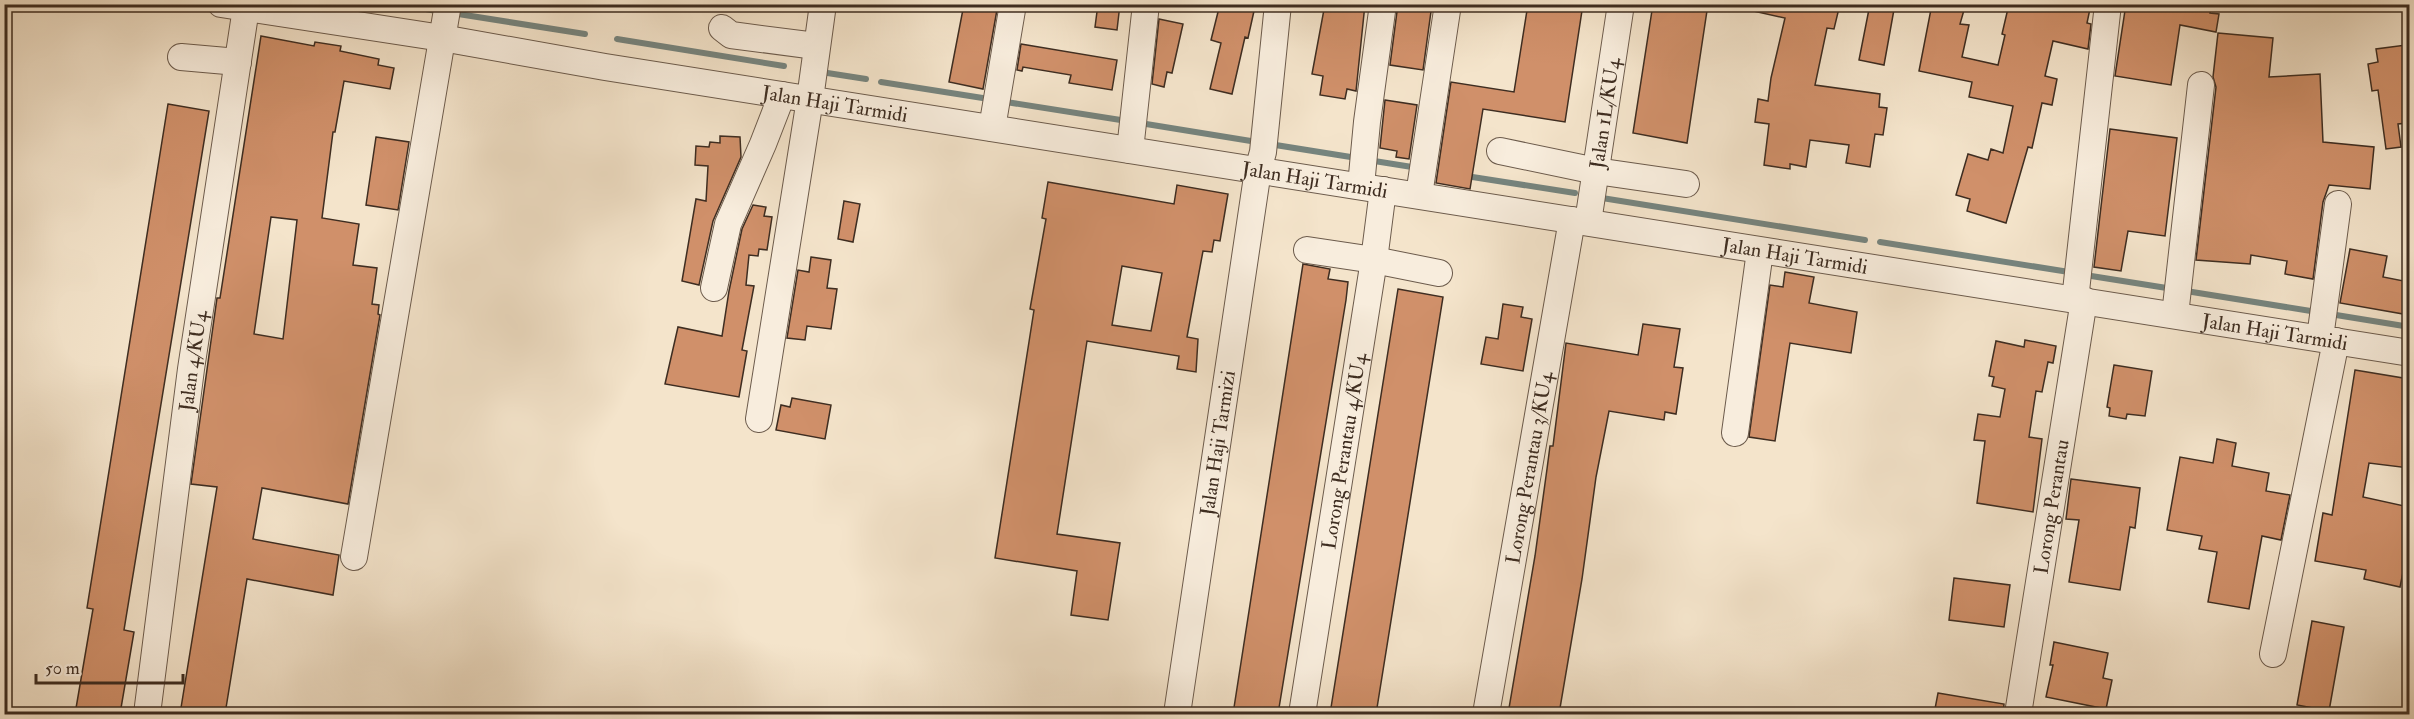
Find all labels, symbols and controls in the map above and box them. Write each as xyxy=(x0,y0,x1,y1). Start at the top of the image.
street label: Jalan 1L/KU4 xyxy=(1584,55,1625,171)
street label: Jalan Haji Tarmidi xyxy=(759,79,909,127)
street label: Jalan Haji Tarmidi xyxy=(1240,156,1389,203)
street label: Jalan Haji Tarmidi xyxy=(1720,232,1869,279)
street label: Jalan 4/KU4 xyxy=(173,308,212,414)
street label: Jalan Haji Tarmidi xyxy=(2200,308,2349,355)
street label: Lorong Perantau 4/KU4 xyxy=(1316,350,1372,551)
street label: Jalan Haji Tarmizi xyxy=(1194,369,1241,518)
street label: Lorong Perantau 3/KU4 xyxy=(1500,369,1558,566)
street label: Lorong Perantau xyxy=(2028,437,2074,576)
scale bar xyxy=(36,647,183,685)
text: 50 m xyxy=(45,657,80,680)

